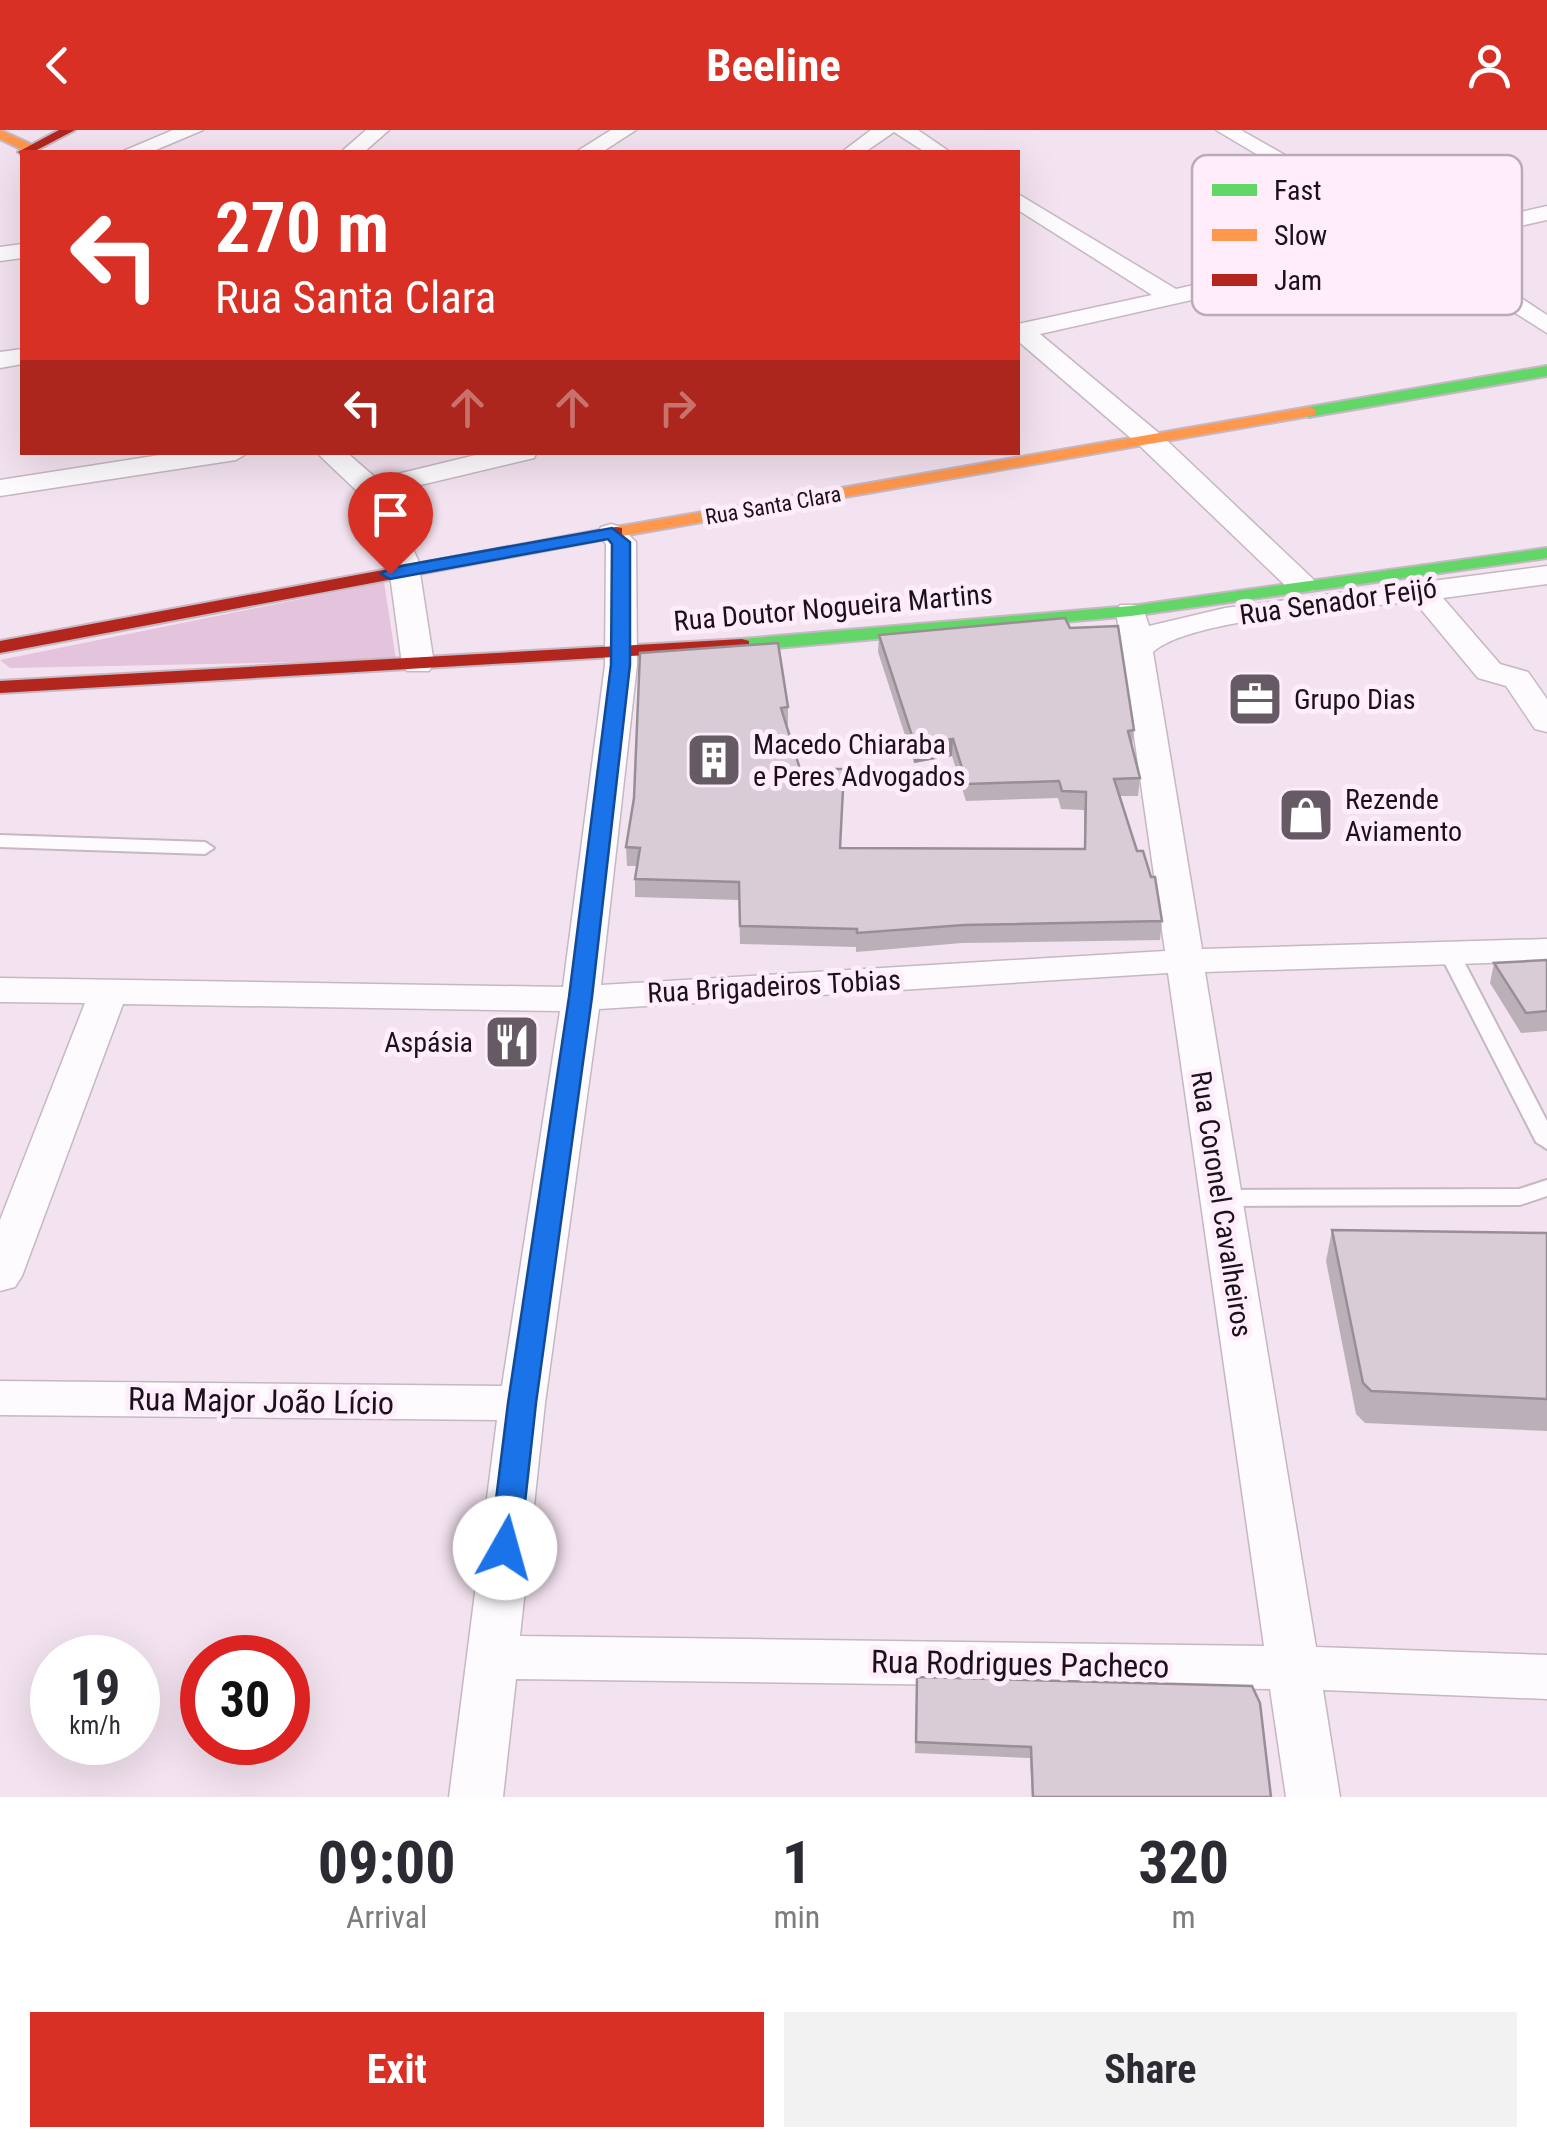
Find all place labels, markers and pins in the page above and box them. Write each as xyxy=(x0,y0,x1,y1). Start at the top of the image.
pin xyxy=(348,472,433,575)
office icon: Grupo Dias xyxy=(1225,669,1285,729)
place label: Grupo Dias xyxy=(1294,683,1416,716)
place label: Macedo Chiaraba e Peres Advogados xyxy=(753,728,965,793)
building icon: Macedo Chiaraba e Peres Advogados xyxy=(684,730,744,790)
place label: Rezende Aviamento xyxy=(1345,783,1462,848)
shop icon: Rezende Aviamento xyxy=(1276,785,1336,845)
restaurant icon: Aspásia xyxy=(482,1012,542,1072)
place label: Aspásia xyxy=(384,1026,473,1059)

